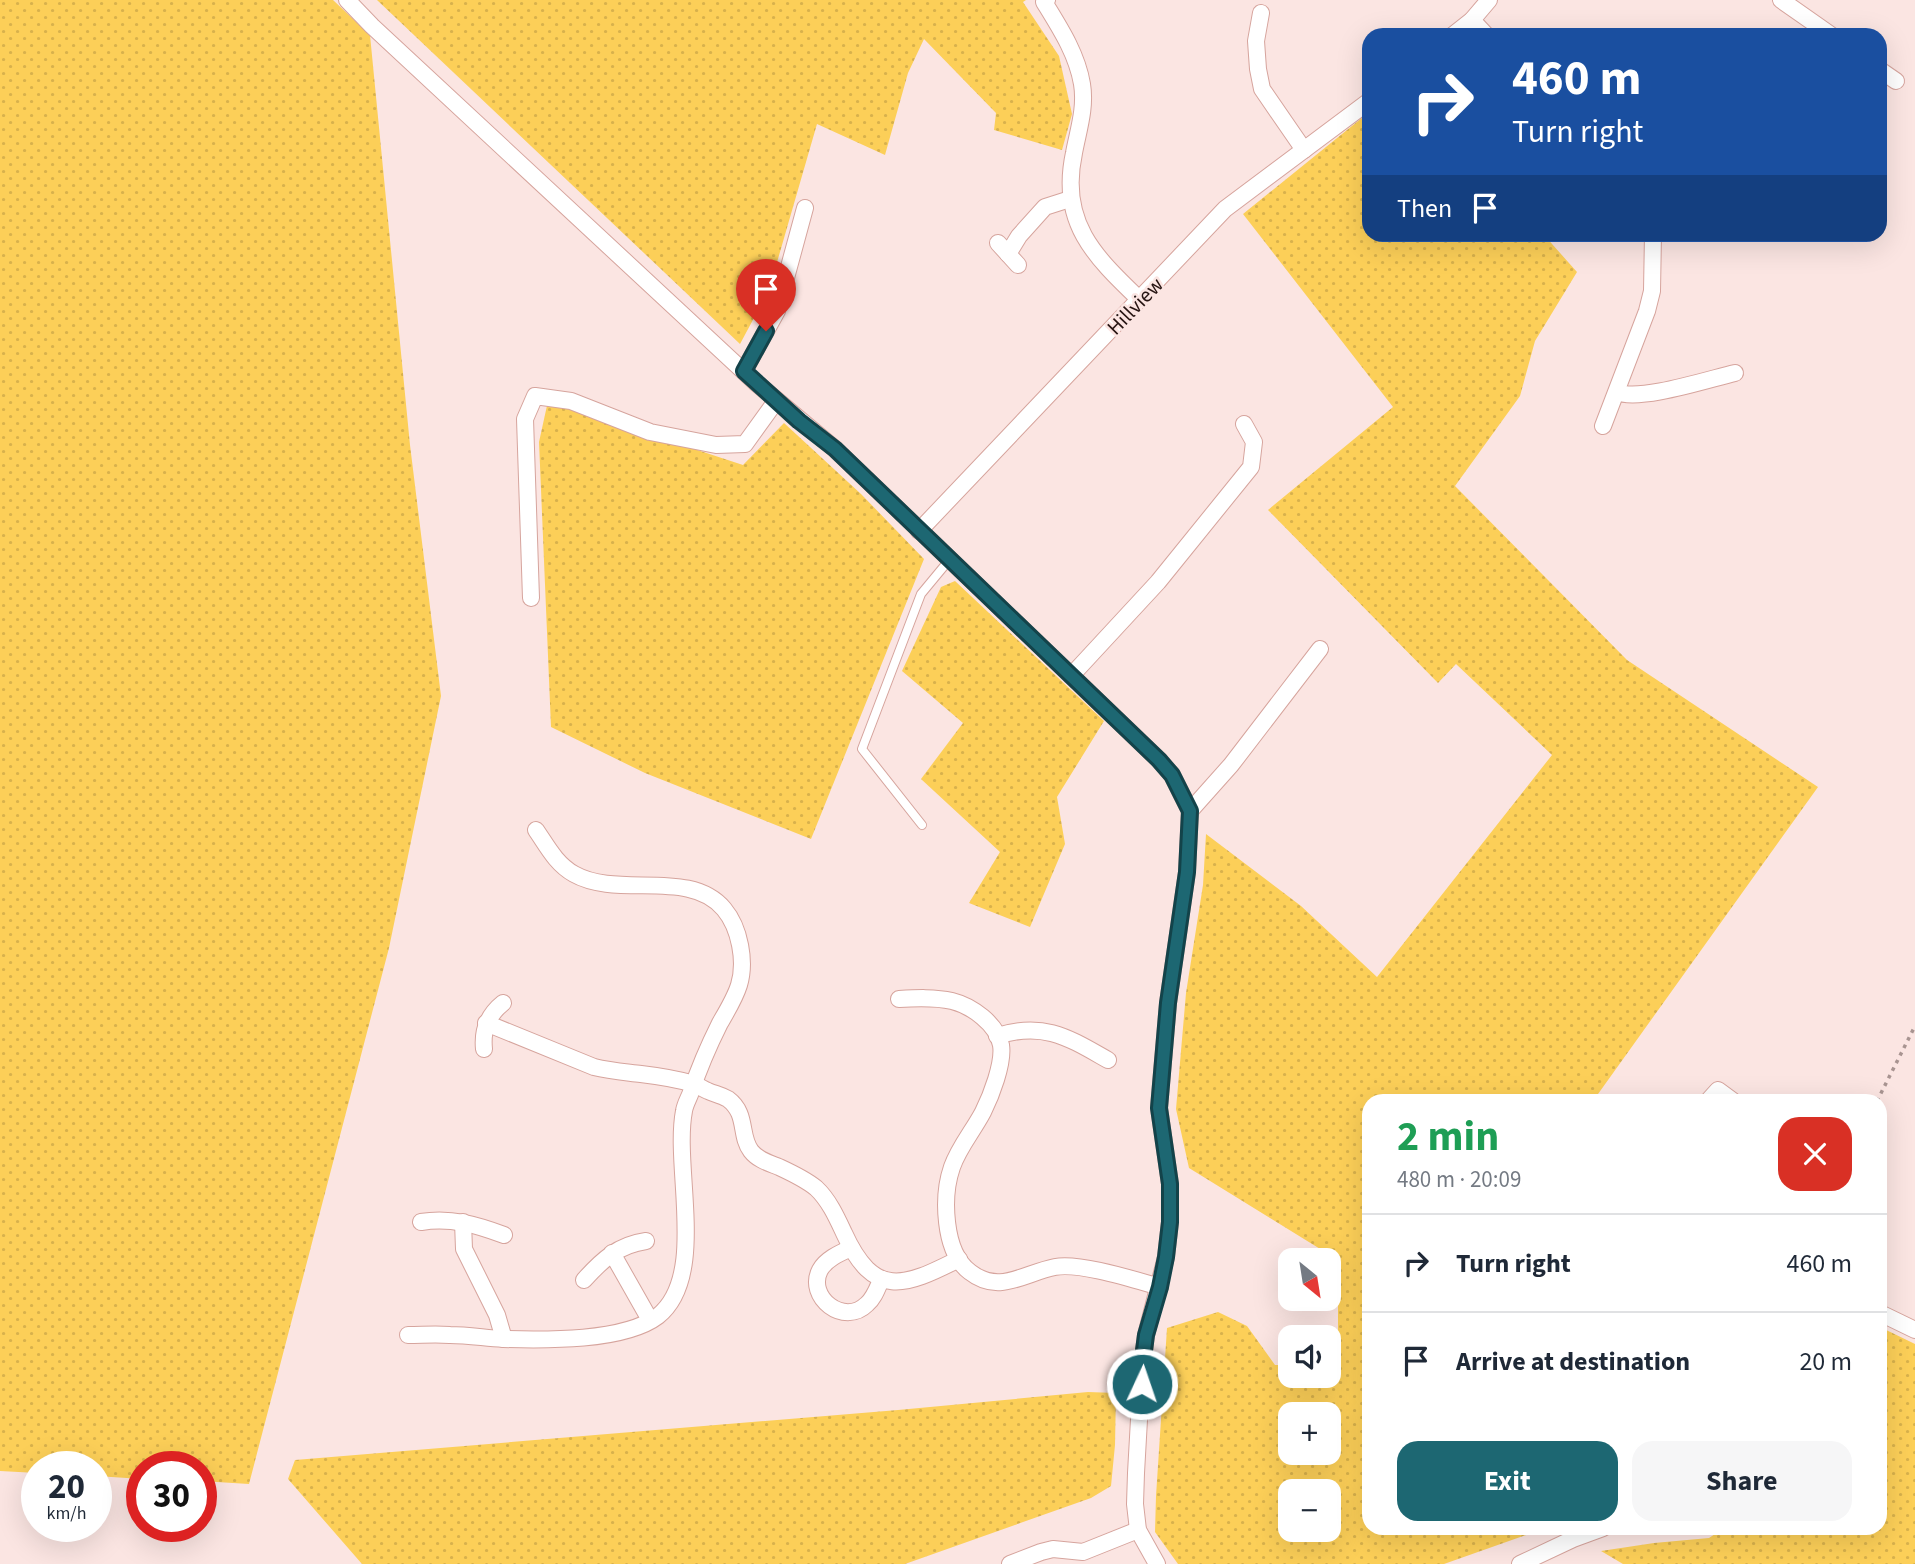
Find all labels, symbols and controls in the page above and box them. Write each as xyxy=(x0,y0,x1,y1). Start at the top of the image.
text: 460 m xyxy=(1512,44,1641,114)
icon: right xyxy=(1397,56,1488,147)
text: Turn right xyxy=(1512,109,1643,155)
icon: arrive xyxy=(1466,189,1504,227)
text: Then xyxy=(1397,190,1452,227)
pin xyxy=(736,259,796,331)
icon: arrive xyxy=(747,270,785,308)
street label: Hillview xyxy=(1100,270,1170,342)
text: 2 min xyxy=(1397,1107,1499,1167)
button: close xyxy=(1778,1117,1852,1191)
text: 480 m · 20:09 xyxy=(1397,1163,1521,1196)
icon: right xyxy=(1397,1244,1435,1282)
text: Turn right xyxy=(1456,1245,1571,1282)
text: 460 m xyxy=(1786,1245,1852,1282)
north arrow xyxy=(1278,1248,1340,1311)
map controls xyxy=(1278,1248,1341,1542)
button: sound xyxy=(1278,1325,1341,1388)
icon: arrive xyxy=(1397,1342,1435,1380)
text: Arrive at destination xyxy=(1456,1343,1690,1380)
text: 20 m xyxy=(1799,1343,1852,1380)
position arrow xyxy=(1105,1347,1179,1421)
button: + xyxy=(1278,1402,1341,1465)
button: Exit xyxy=(1397,1441,1618,1521)
button: Share xyxy=(1632,1441,1852,1521)
speed limit sign: 30 xyxy=(126,1451,217,1542)
text: 20 xyxy=(48,1462,85,1512)
button: − xyxy=(1278,1479,1341,1542)
text: km/h xyxy=(47,1501,86,1526)

